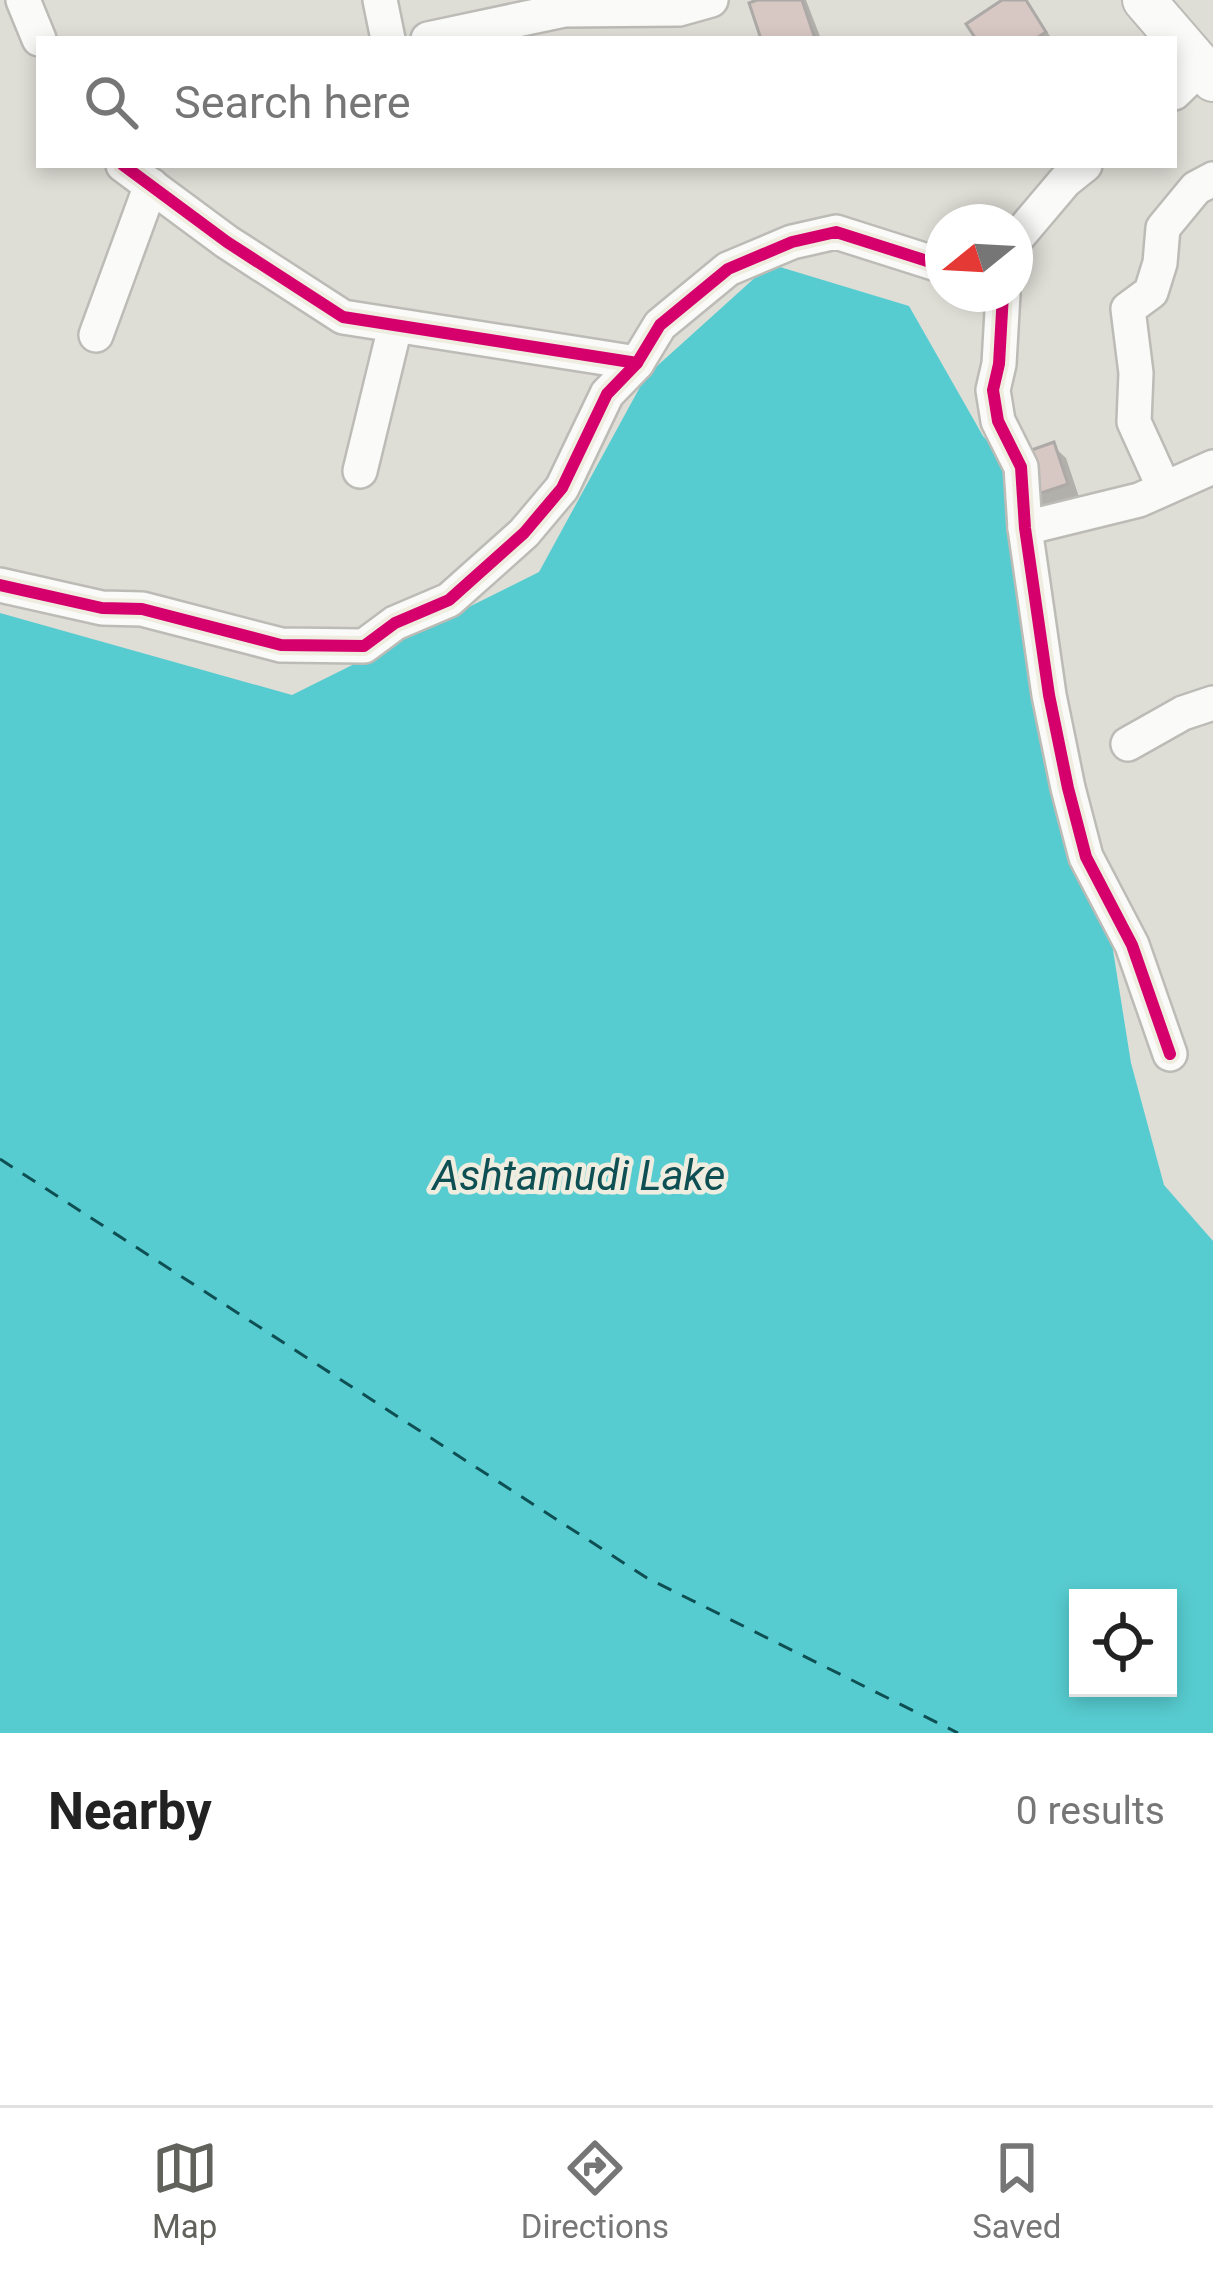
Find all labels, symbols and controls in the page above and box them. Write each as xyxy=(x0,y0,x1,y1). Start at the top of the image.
search box xyxy=(36,36,1177,168)
icon: search xyxy=(78,69,144,135)
text: Search here xyxy=(174,76,411,129)
north arrow xyxy=(925,204,1033,312)
water label: Ashtamudi Lake xyxy=(431,1151,725,1200)
map controls xyxy=(1069,1589,1177,1697)
button: locate xyxy=(1069,1589,1177,1697)
text: Nearby xyxy=(48,1782,212,1841)
text: 0 results xyxy=(1016,1788,1165,1834)
tab: Map xyxy=(152,2135,218,2246)
tab: Directions xyxy=(521,2135,669,2246)
tab: Saved xyxy=(972,2135,1061,2246)

